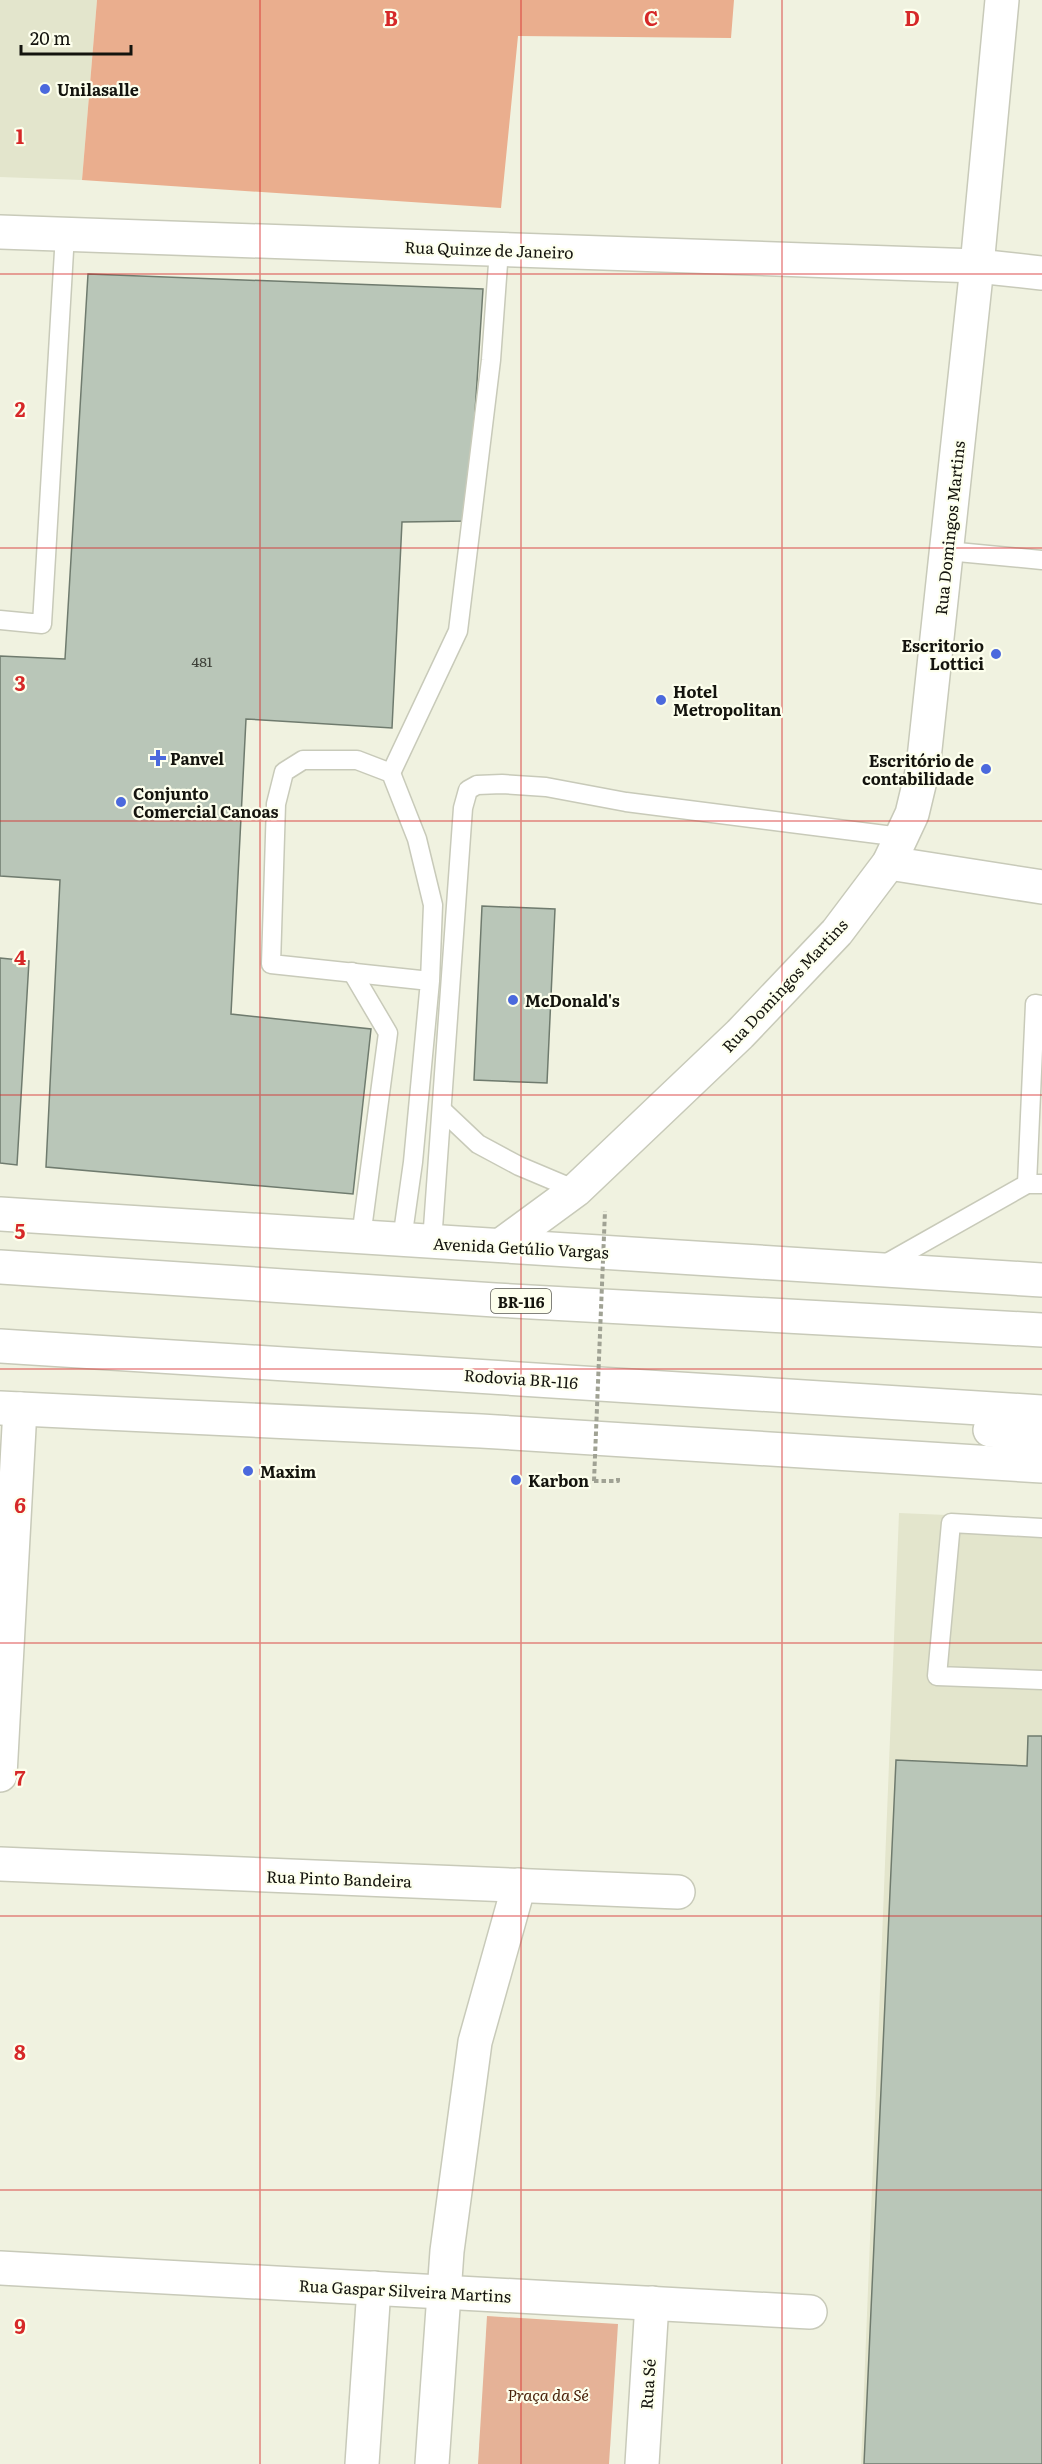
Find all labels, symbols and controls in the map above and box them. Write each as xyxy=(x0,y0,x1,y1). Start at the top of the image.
text: B xyxy=(384,2,398,32)
text: C xyxy=(644,2,658,32)
text: D xyxy=(904,2,920,32)
scale bar xyxy=(21,18,130,56)
text: 20 m xyxy=(30,24,71,51)
place label: Unilasalle xyxy=(57,77,139,101)
marker: Unilasalle xyxy=(38,82,52,96)
text: 1 xyxy=(16,120,24,150)
street label: Rua Quinze de Janeiro xyxy=(404,234,574,264)
text: 2 xyxy=(15,393,26,423)
street label: Rua Domingos Martins xyxy=(928,440,970,616)
place label: Escritorio Lottici xyxy=(901,633,984,675)
marker: Escritorio Lottici xyxy=(989,647,1003,661)
house number: 481 xyxy=(191,651,213,671)
text: 3 xyxy=(14,667,26,697)
place label: Hotel Metropolitan xyxy=(673,679,781,721)
marker: Hotel Metropolitan xyxy=(654,693,668,707)
place label: Panvel xyxy=(170,746,224,770)
place label: Escritório de contabilidade xyxy=(862,748,974,790)
marker: Panvel xyxy=(151,751,165,765)
marker: Escritório de contabilidade xyxy=(979,762,993,776)
place label: Conjunto Comercial Canoas xyxy=(133,781,279,823)
marker: Conjunto Comercial Canoas xyxy=(114,795,128,809)
street label: Rua Domingos Martins xyxy=(716,913,852,1057)
text: 4 xyxy=(14,941,26,971)
place label: McDonald's xyxy=(525,988,620,1012)
marker: McDonald's xyxy=(506,993,520,1007)
text: 5 xyxy=(15,1215,26,1245)
street label: Avenida Getúlio Vargas xyxy=(432,1230,610,1264)
road number: BR-116 xyxy=(491,1289,551,1313)
street label: Rodovia BR-116 xyxy=(463,1362,579,1394)
place label: Maxim xyxy=(260,1459,316,1483)
marker: Maxim xyxy=(241,1464,255,1478)
place label: Karbon xyxy=(528,1468,589,1492)
marker: Karbon xyxy=(509,1473,523,1487)
text: 6 xyxy=(14,1489,26,1519)
text: 7 xyxy=(15,1762,26,1792)
street label: Rua Pinto Bandeira xyxy=(266,1863,413,1893)
text: 8 xyxy=(14,2036,26,2066)
street label: Rua Gaspar Silveira Martins xyxy=(298,2272,512,2308)
text: 9 xyxy=(14,2310,26,2340)
street label: Rua Sé xyxy=(633,2358,661,2410)
park label: Praça da Sé xyxy=(507,2382,589,2406)

